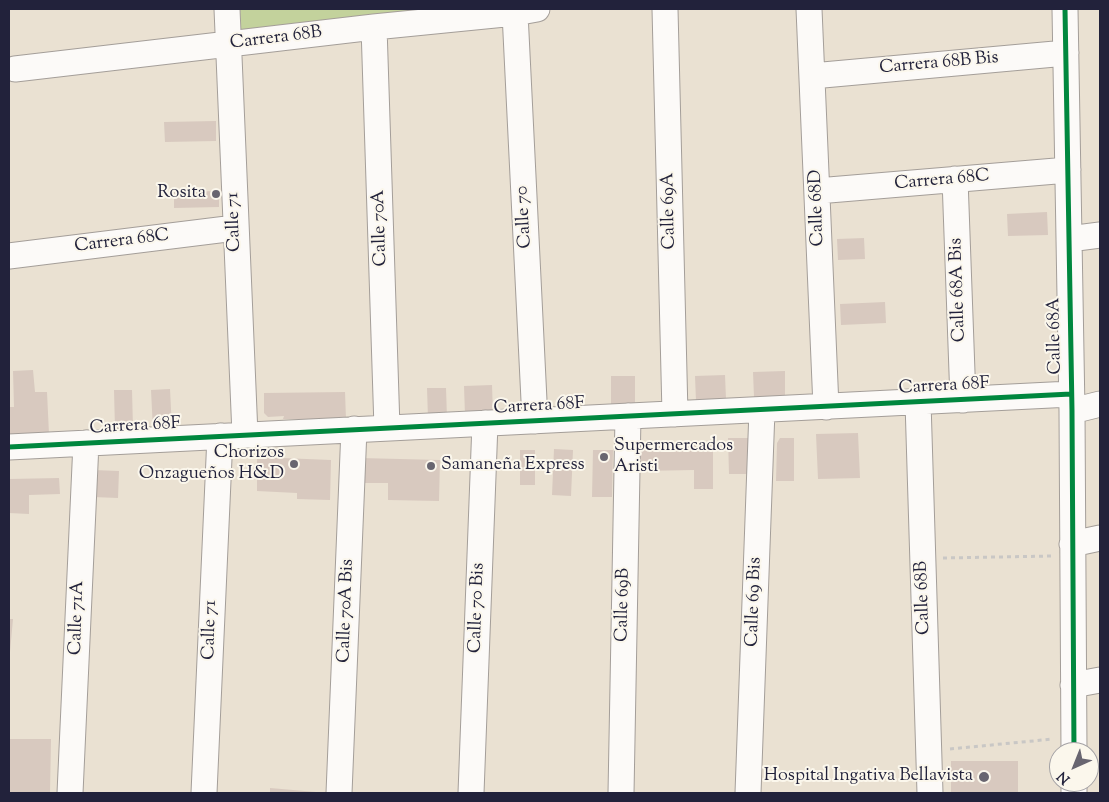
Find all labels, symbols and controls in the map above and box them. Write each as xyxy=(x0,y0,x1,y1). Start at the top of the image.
street label: Carrera 68B xyxy=(229,23,323,55)
street label: Carrera 68B Bis xyxy=(878,48,1000,80)
street label: Carrera 68C xyxy=(893,166,991,196)
street label: Calle 68D xyxy=(806,169,830,247)
street label: Calle 69A xyxy=(659,172,681,250)
place label: Rosita xyxy=(157,183,206,205)
street label: Calle 70 xyxy=(513,185,537,249)
marker: Rosita xyxy=(210,188,222,200)
street label: Calle 70A xyxy=(369,189,393,267)
street label: Calle 71 xyxy=(223,192,247,252)
street label: Carrera 68C xyxy=(73,225,171,259)
street label: Calle 68A Bis xyxy=(946,237,972,343)
street label: Calle 68A xyxy=(1045,297,1067,375)
street label: Carrera 68F xyxy=(898,374,990,400)
street label: Carrera 68F xyxy=(493,394,585,420)
street label: Carrera 68F xyxy=(89,414,181,440)
place label: Supermercados Aristi xyxy=(614,436,733,478)
place label: Chorizos Onzagueños H&D xyxy=(139,443,284,486)
marker: Supermercados Aristi xyxy=(598,451,610,463)
place label: Samaneña Express xyxy=(441,455,585,477)
marker: Chorizos Onzagueños H&D xyxy=(288,458,300,470)
marker: Samaneña Express xyxy=(425,460,437,472)
street label: Calle 69 Bis xyxy=(743,557,767,647)
street label: Calle 70A Bis xyxy=(334,559,360,663)
street label: Calle 68B xyxy=(912,561,936,635)
street label: Calle 70 Bis xyxy=(466,563,490,653)
street label: Calle 69B xyxy=(613,568,635,642)
street label: Calle 71A xyxy=(66,580,90,656)
street label: Calle 71 xyxy=(199,600,223,660)
north arrow xyxy=(1049,742,1099,792)
place label: Hospital Ingativa Bellavista xyxy=(764,766,973,788)
text: N xyxy=(1053,766,1075,788)
marker: Hospital Ingativa Bellavista xyxy=(977,770,991,784)

